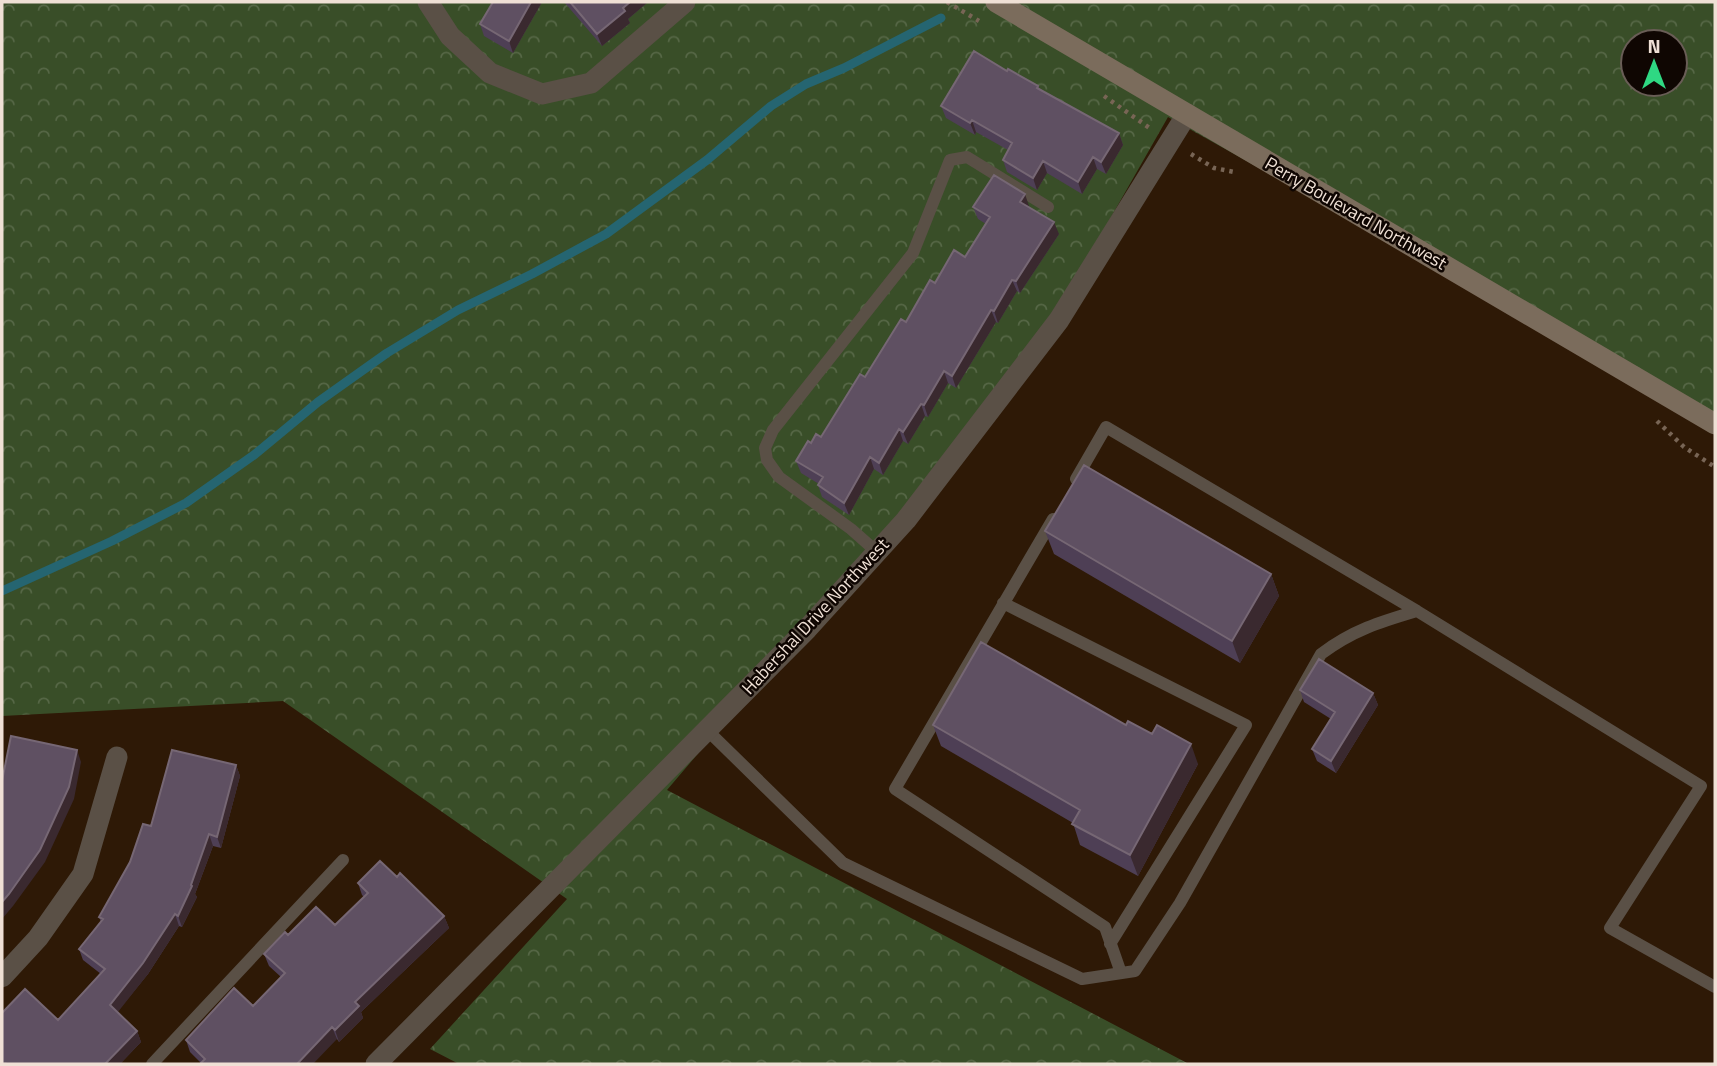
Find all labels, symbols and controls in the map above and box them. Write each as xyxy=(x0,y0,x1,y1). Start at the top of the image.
north arrow xyxy=(1619,28,1689,98)
text: N xyxy=(1647,31,1661,60)
street label: Perry Boulevard Northwest xyxy=(1260,150,1453,277)
street label: Habershal Drive Northwest xyxy=(735,531,895,700)

